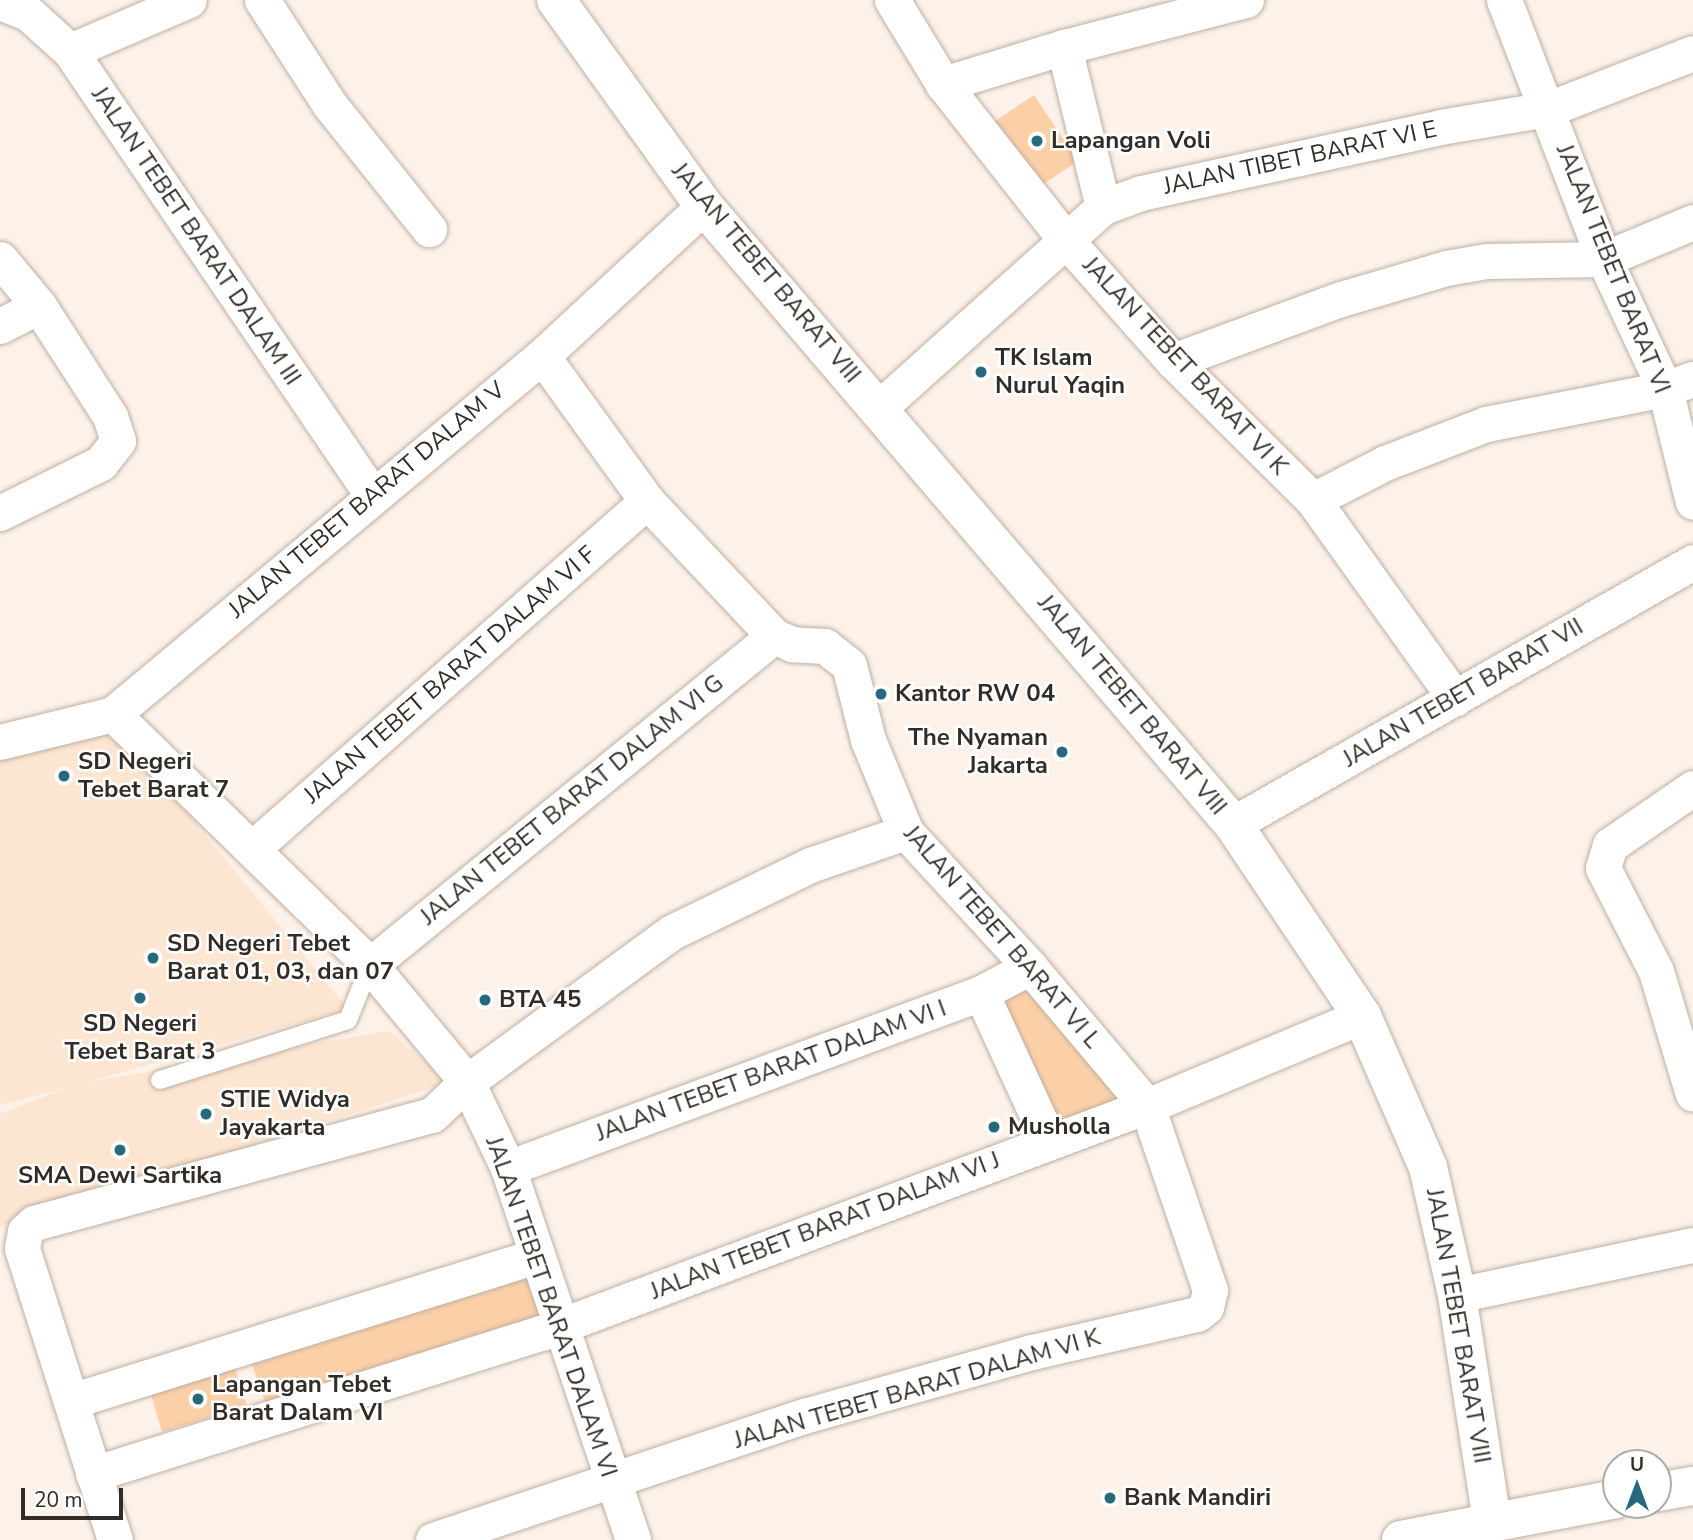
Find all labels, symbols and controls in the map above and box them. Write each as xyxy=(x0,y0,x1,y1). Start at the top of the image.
street label: JALAN TEBET BARAT DALAM III xyxy=(85,81,307,391)
street label: JALAN TIBET BARAT VI E xyxy=(1161,115,1439,201)
place label: Lapangan Voli xyxy=(1051,127,1211,155)
marker: Lapangan Voli xyxy=(1029,133,1045,149)
street label: JALAN TEBET BARAT VI xyxy=(1550,140,1676,398)
street label: JALAN TEBET BARAT VIII xyxy=(665,157,867,389)
street label: JALAN TEBET BARAT VI K xyxy=(1076,251,1294,481)
place label: TK Islam Nurul Yaqin xyxy=(995,344,1125,400)
marker: TK Islam Nurul Yaqin xyxy=(973,364,989,380)
street label: JALAN TEBET BARAT DALAM V xyxy=(223,376,511,624)
street label: JALAN TEBET BARAT DALAM VI F xyxy=(298,540,602,810)
street label: JALAN TEBET BARAT VIII xyxy=(1031,589,1233,821)
street label: JALAN TEBET BARAT VII xyxy=(1338,612,1588,774)
street label: JALAN TEBET BARAT DALAM VI G xyxy=(415,669,729,931)
place label: Kantor RW 04 xyxy=(895,680,1055,708)
marker: Kantor RW 04 xyxy=(873,686,889,702)
place label: The Nyaman Jakarta xyxy=(908,724,1048,780)
marker: The Nyaman Jakarta xyxy=(1054,744,1070,760)
place label: SD Negeri Tebet Barat 7 xyxy=(78,748,229,804)
marker: SD Negeri Tebet Barat 7 xyxy=(56,768,72,784)
street label: JALAN TEBET BARAT VI L xyxy=(897,820,1107,1054)
place label: SD Negeri Tebet Barat 01, 03, dan 07 xyxy=(167,930,394,986)
marker: SD Negeri Tebet Barat 01, 03, dan 07 xyxy=(145,950,161,966)
place label: BTA 45 xyxy=(499,986,581,1014)
marker: SD Negeri Tebet Barat 3 xyxy=(132,990,148,1006)
marker: BTA 45 xyxy=(477,992,493,1008)
street label: JALAN TEBET BARAT DALAM VI I xyxy=(592,994,950,1148)
place label: SD Negeri Tebet Barat 3 xyxy=(64,1010,216,1066)
place label: STIE Widya Jayakarta xyxy=(220,1086,350,1142)
marker: STIE Widya Jayakarta xyxy=(198,1106,214,1122)
place label: Musholla xyxy=(1008,1113,1111,1141)
marker: Musholla xyxy=(986,1119,1002,1135)
street label: JALAN TEBET BARAT DALAM VI xyxy=(479,1133,623,1481)
marker: SMA Dewi Sartika xyxy=(112,1142,128,1158)
street label: JALAN TEBET BARAT DALAM VI J xyxy=(646,1146,1004,1306)
place label: SMA Dewi Sartika xyxy=(18,1162,222,1190)
street label: JALAN TEBET BARAT VIII xyxy=(1420,1186,1496,1466)
street label: JALAN TEBET BARAT DALAM VI K xyxy=(731,1323,1103,1455)
place label: Lapangan Tebet Barat Dalam VI xyxy=(212,1371,391,1427)
marker: Lapangan Tebet Barat Dalam VI xyxy=(190,1391,206,1407)
north arrow xyxy=(1602,1449,1672,1519)
text: U xyxy=(1630,1452,1644,1478)
scale bar xyxy=(24,1474,126,1518)
place label: Bank Mandiri xyxy=(1124,1484,1271,1512)
text: 20 m xyxy=(34,1486,83,1514)
marker: Bank Mandiri xyxy=(1102,1490,1118,1506)

